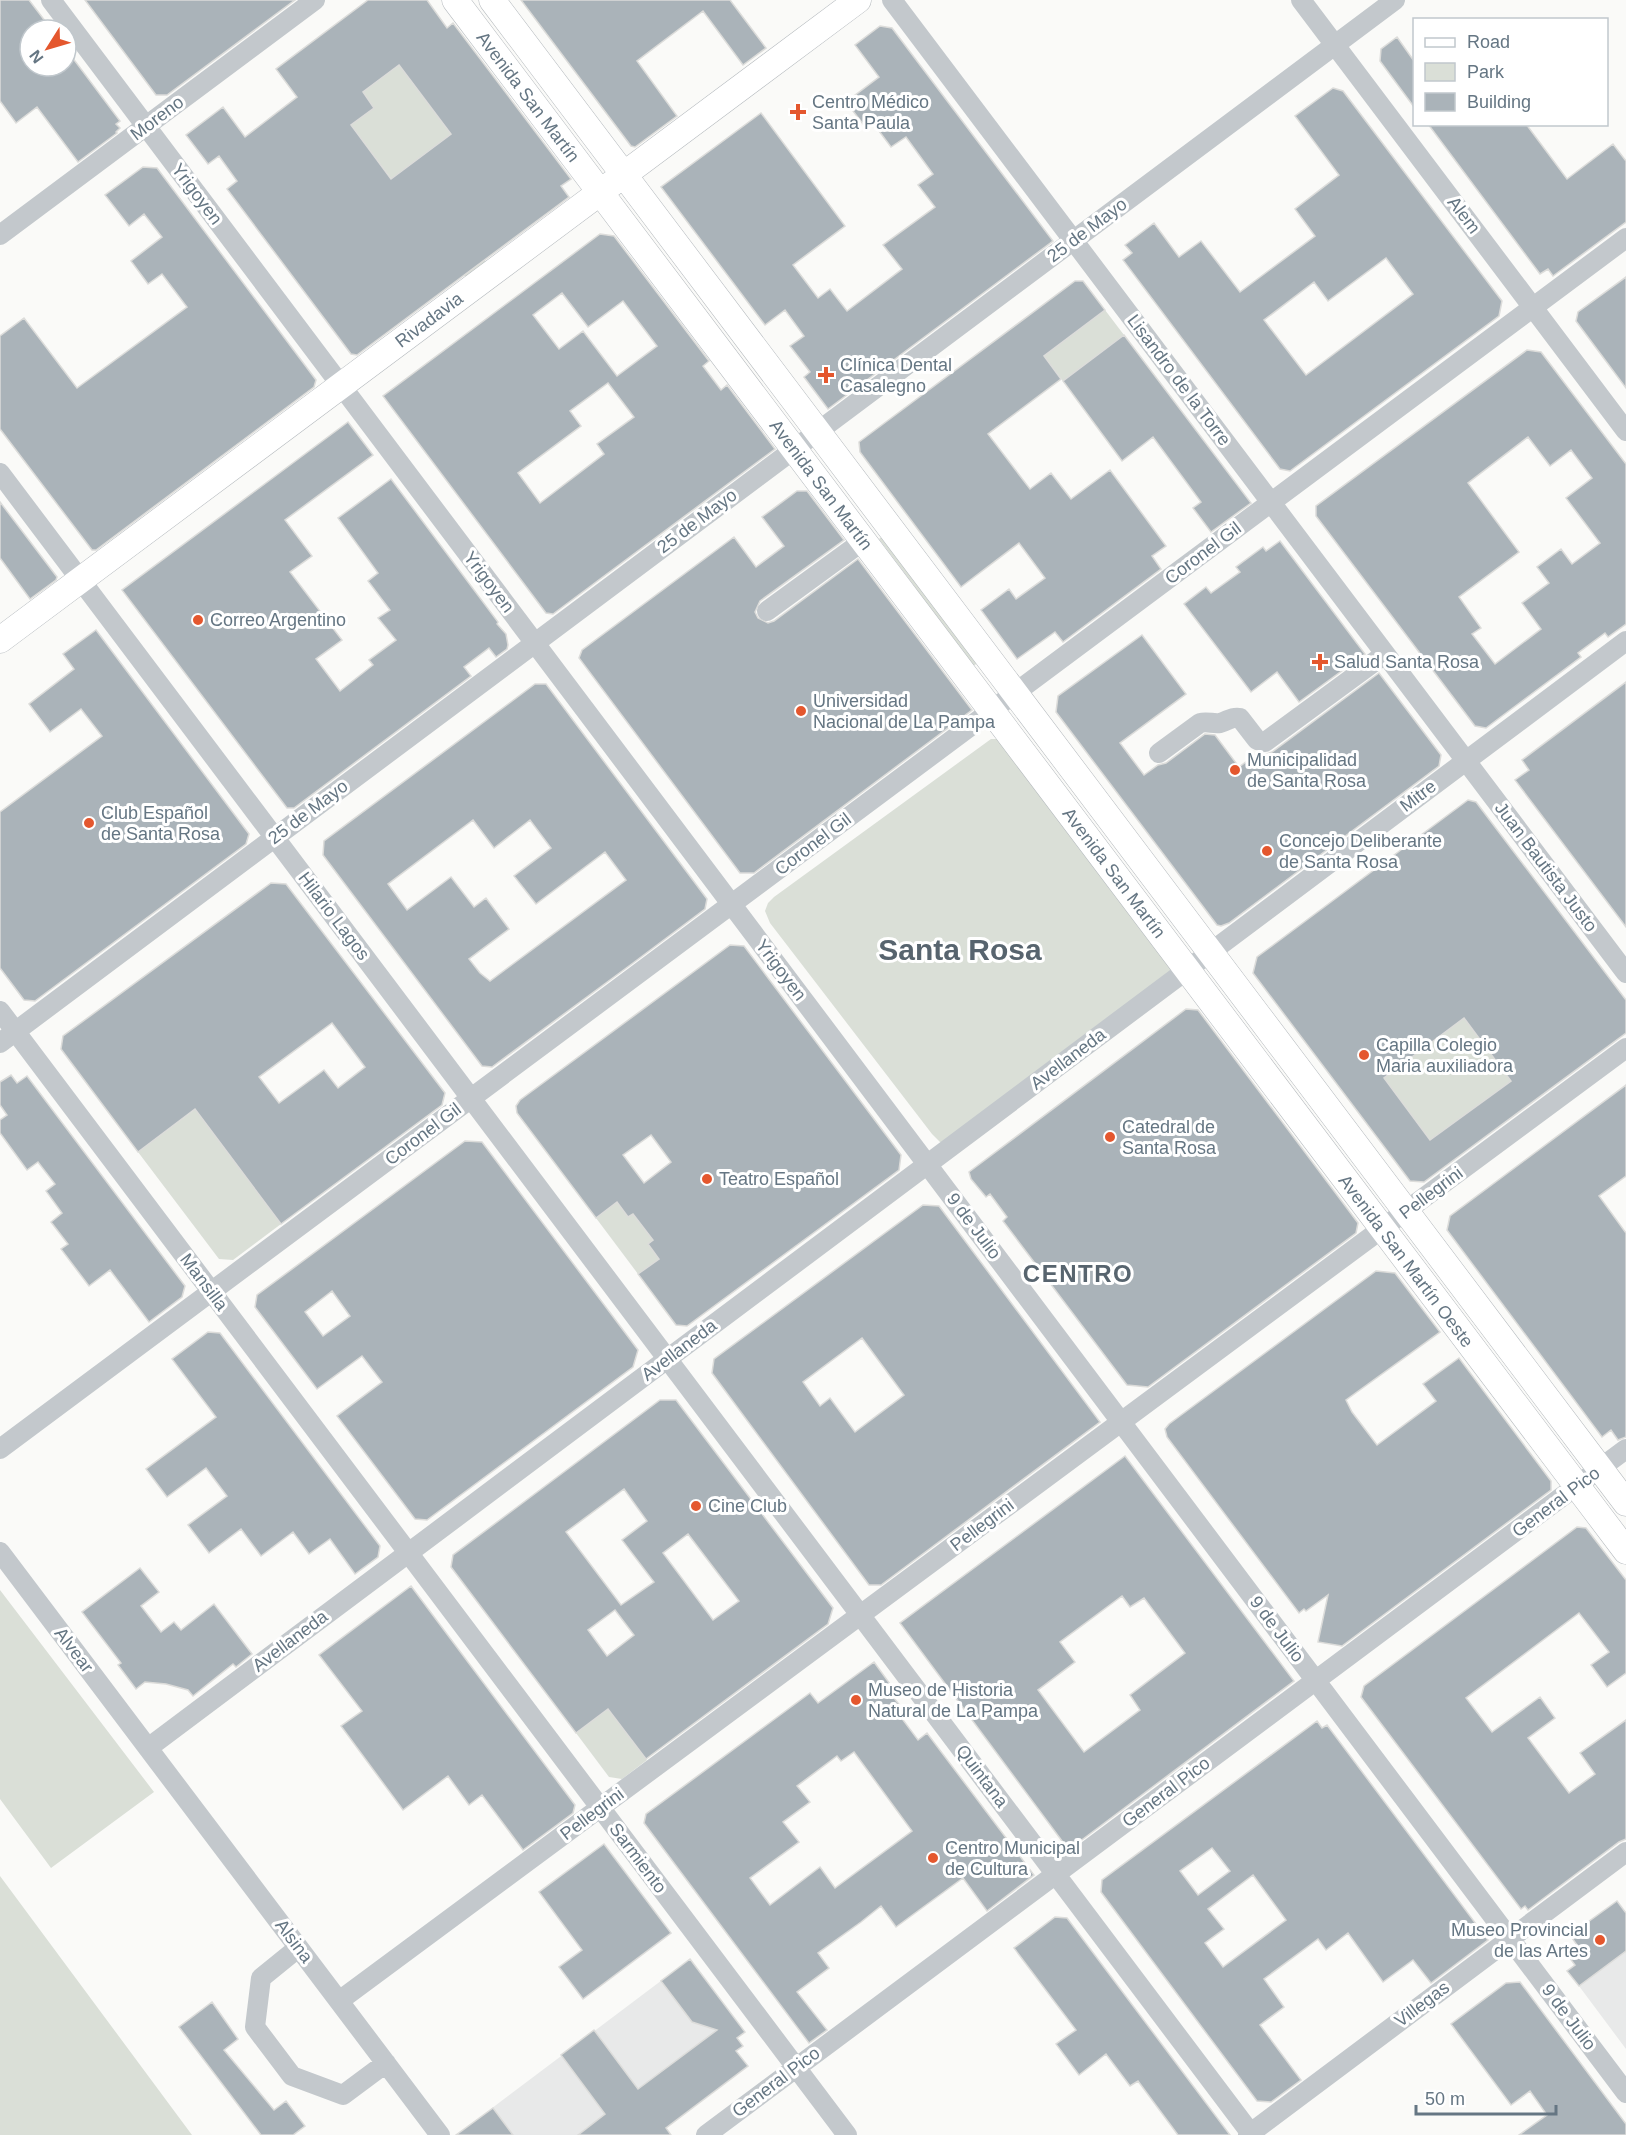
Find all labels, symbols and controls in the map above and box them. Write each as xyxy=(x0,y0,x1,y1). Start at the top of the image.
north arrow xyxy=(18,18,78,78)
legend xyxy=(1413,18,1608,126)
street label: Avenida San Martín xyxy=(473,28,583,166)
text: Road xyxy=(1467,32,1510,52)
text: N xyxy=(26,47,47,66)
text: Park xyxy=(1467,62,1505,82)
street label: Moreno xyxy=(127,92,187,144)
place label: Centro Médico Santa Paula xyxy=(812,92,929,133)
text: Building xyxy=(1467,92,1531,112)
marker: Centro Médico Santa Paula xyxy=(789,103,807,121)
street label: Yrigoyen xyxy=(168,160,226,228)
street label: Alem xyxy=(1444,193,1484,237)
street label: 25 de Mayo xyxy=(1043,194,1131,266)
street label: Rivadavia xyxy=(391,288,467,352)
street label: Lisandro de la Torre xyxy=(1123,311,1235,449)
place label: Clínica Dental Casalegno xyxy=(840,355,952,396)
marker: Clínica Dental Casalegno xyxy=(817,366,835,384)
street label: Avenida San Martín xyxy=(766,416,876,554)
street label: 25 de Mayo xyxy=(653,485,741,557)
street label: Coronel Gil xyxy=(1161,518,1245,588)
street label: Yrigoyen xyxy=(460,548,518,616)
place label: Correo Argentino xyxy=(210,610,346,630)
marker: Correo Argentino xyxy=(191,613,205,627)
place label: Salud Santa Rosa xyxy=(1334,652,1480,672)
marker: Salud Santa Rosa xyxy=(1311,653,1329,671)
place label: Universidad Nacional de La Pampa xyxy=(813,691,996,732)
marker: Universidad Nacional de La Pampa xyxy=(794,704,808,718)
place label: Municipalidad de Santa Rosa xyxy=(1247,750,1367,791)
marker: Municipalidad de Santa Rosa xyxy=(1228,763,1242,777)
street label: 25 de Mayo xyxy=(264,776,352,848)
street label: Mitre xyxy=(1396,776,1440,816)
street label: Juan Bautista Justo xyxy=(1491,798,1601,936)
place label: Club Español de Santa Rosa xyxy=(101,803,221,844)
street label: Avenida San Martín xyxy=(1059,804,1169,942)
street label: Coronel Gil xyxy=(771,809,855,879)
marker: Club Español de Santa Rosa xyxy=(82,816,96,830)
place label: Concejo Deliberante de Santa Rosa xyxy=(1279,831,1442,872)
marker: Concejo Deliberante de Santa Rosa xyxy=(1260,844,1274,858)
street label: Hilario Lagos xyxy=(294,868,374,964)
district label: Santa Rosa xyxy=(878,933,1042,966)
street label: Yrigoyen xyxy=(752,936,810,1004)
street label: Avellaneda xyxy=(1027,1024,1110,1094)
place label: Capilla Colegio Maria auxiliadora xyxy=(1376,1035,1514,1076)
marker: Capilla Colegio Maria auxiliadora xyxy=(1357,1048,1371,1062)
street label: Coronel Gil xyxy=(381,1099,465,1169)
place label: Catedral de Santa Rosa xyxy=(1122,1117,1217,1158)
marker: Catedral de Santa Rosa xyxy=(1103,1130,1117,1144)
street label: Pellegrini xyxy=(1395,1163,1467,1223)
place label: Teatro Español xyxy=(719,1169,839,1189)
street label: Avenida San Martín Oeste xyxy=(1335,1171,1477,1351)
marker: Teatro Español xyxy=(700,1172,714,1186)
street label: 9 de Julio xyxy=(943,1189,1005,1263)
street label: Mansilla xyxy=(176,1250,232,1315)
district label: CENTRO xyxy=(1023,1260,1133,1287)
street label: Avellaneda xyxy=(638,1315,721,1385)
street label: General Pico xyxy=(1508,1463,1604,1541)
street label: Pellegrini xyxy=(946,1495,1018,1555)
place label: Cine Club xyxy=(708,1496,787,1516)
marker: Cine Club xyxy=(689,1499,703,1513)
street label: 9 de Julio xyxy=(1246,1592,1308,1666)
street label: Avellaneda xyxy=(249,1606,332,1676)
street label: Alvear xyxy=(51,1624,97,1676)
place label: Museo de Historia Natural de La Pampa xyxy=(868,1680,1039,1721)
marker: Museo de Historia Natural de La Pampa xyxy=(849,1693,863,1707)
street label: Quintana xyxy=(952,1741,1013,1812)
street label: General Pico xyxy=(1118,1753,1214,1831)
street label: Pellegrini xyxy=(556,1784,628,1844)
street label: Sarmiento xyxy=(605,1819,671,1897)
place label: Centro Municipal de Cultura xyxy=(945,1838,1080,1879)
marker: Centro Municipal de Cultura xyxy=(926,1851,940,1865)
street label: Alsina xyxy=(271,1915,317,1967)
place label: Museo Provincial de las Artes xyxy=(1451,1920,1588,1961)
marker: Museo Provincial de las Artes xyxy=(1593,1933,1607,1947)
street label: Villegas xyxy=(1391,1977,1453,2031)
street label: 9 de Julio xyxy=(1538,1980,1600,2054)
street label: General Pico xyxy=(728,2043,824,2121)
scale bar xyxy=(1416,2078,1556,2116)
text: 50 m xyxy=(1425,2089,1465,2109)

